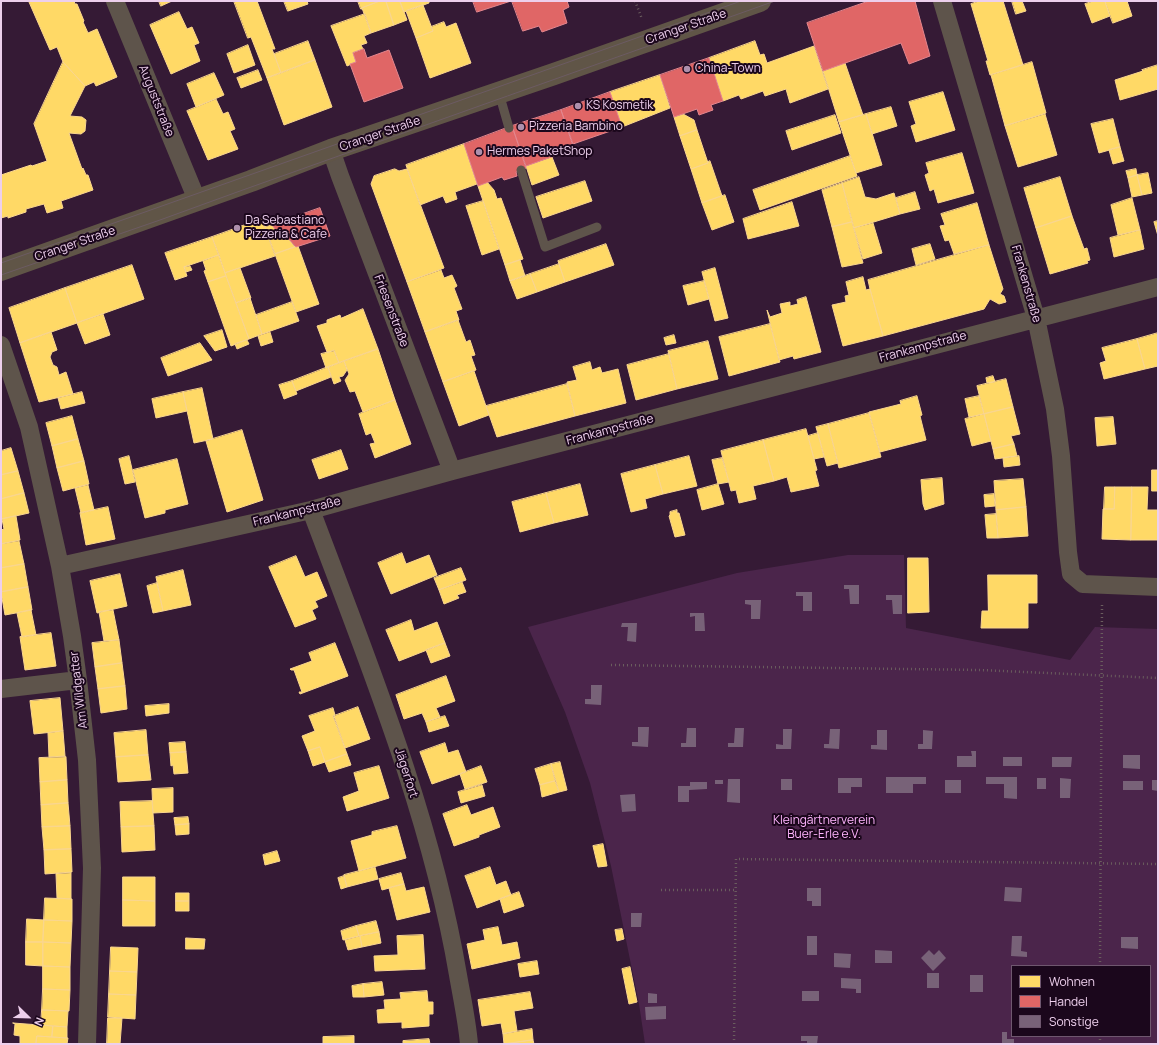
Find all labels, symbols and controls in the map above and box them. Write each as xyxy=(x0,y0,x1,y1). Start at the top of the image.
street label: Cranger Straße xyxy=(644,6,728,48)
place label: China-Town xyxy=(695,62,761,76)
street label: Auguststraße xyxy=(135,63,177,139)
marker: China-Town xyxy=(682,64,692,74)
place label: KS Kosmetik xyxy=(586,99,653,113)
marker: KS Kosmetik xyxy=(573,101,583,111)
street label: Cranger Straße xyxy=(338,113,422,155)
place label: Pizzeria Bambino xyxy=(529,120,623,134)
marker: Pizzeria Bambino xyxy=(516,122,526,132)
place label: Hermes PaketShop xyxy=(487,145,592,159)
marker: Hermes PaketShop xyxy=(474,147,484,157)
place label: Da Sebastiano Pizzeria & Cafe xyxy=(245,214,327,242)
street label: Cranger Straße xyxy=(33,223,117,265)
marker: Da Sebastiano Pizzeria & Cafe xyxy=(232,223,242,233)
street label: Frankenstraße xyxy=(1008,244,1044,324)
street label: Friesenstraße xyxy=(371,273,411,349)
street label: Frankampstraße xyxy=(878,328,968,366)
street label: Frankampstraße xyxy=(565,411,655,449)
street label: Frankampstraße xyxy=(252,494,342,530)
street label: Am Wildgatter xyxy=(67,650,91,730)
street label: Jägerfort xyxy=(391,747,421,799)
park label: Kleingärtnerverein Buer-Erle e.V. xyxy=(773,814,875,842)
legend xyxy=(1011,965,1151,1037)
text: Wohnen xyxy=(1049,973,1095,990)
text: Handel xyxy=(1049,993,1088,1010)
north arrow xyxy=(8,997,48,1037)
text: Sonstige xyxy=(1049,1013,1099,1030)
text: N xyxy=(31,1015,48,1028)

